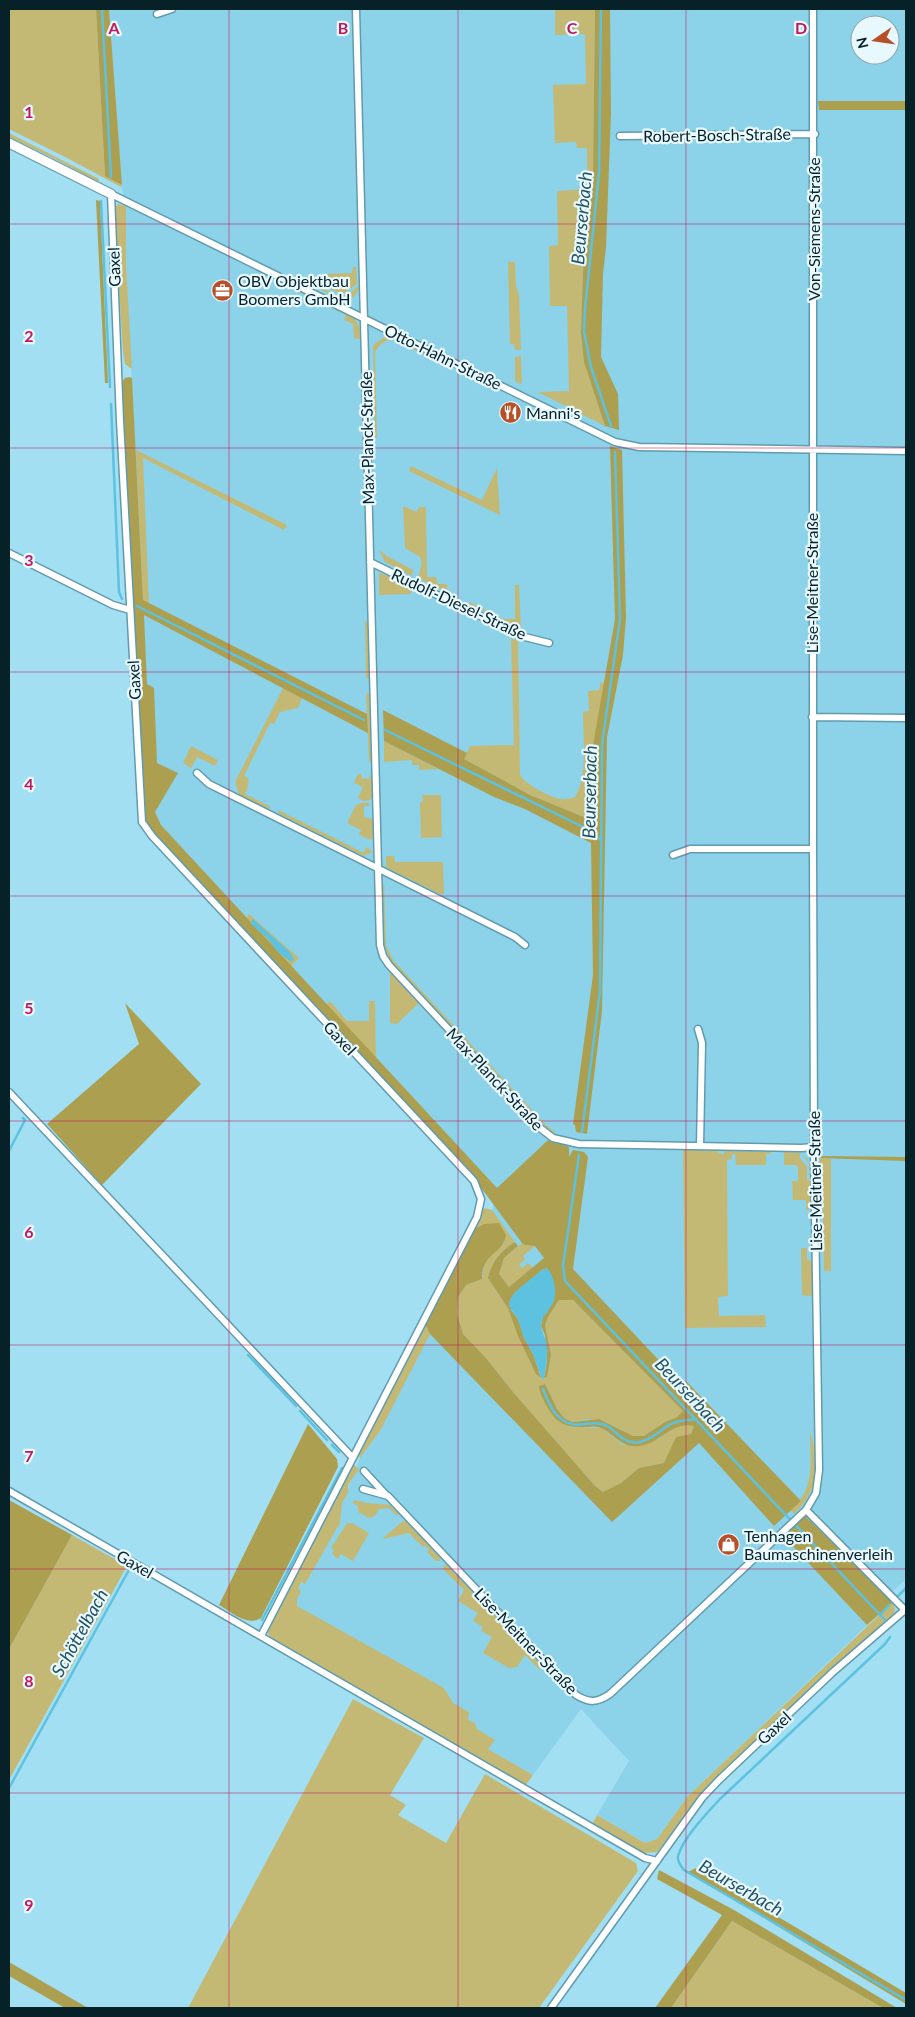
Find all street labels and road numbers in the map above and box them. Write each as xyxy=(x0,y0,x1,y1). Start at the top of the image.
street label: Robert-Bosch-Straße xyxy=(643,124,791,145)
street label: Von-Siemens-Straße xyxy=(804,157,823,301)
street label: Gaxel xyxy=(103,247,124,287)
street label: Otto-Hahn-Straße xyxy=(382,320,505,393)
street label: Max-Planck-Straße xyxy=(356,371,377,505)
street label: Lise-Meitner-Straße xyxy=(802,513,821,653)
street label: Rudolf-Diesel-Straße xyxy=(389,564,530,643)
street label: Gaxel xyxy=(123,660,144,700)
street label: Gaxel xyxy=(320,1017,361,1059)
street label: Max-Planck-Straße xyxy=(443,1023,548,1134)
street label: Lise-Meitner-Straße xyxy=(804,1111,825,1251)
street label: Gaxel xyxy=(113,1545,157,1582)
street label: Lise-Meitner-Straße xyxy=(471,1584,582,1698)
street label: Gaxel xyxy=(753,1707,795,1748)

